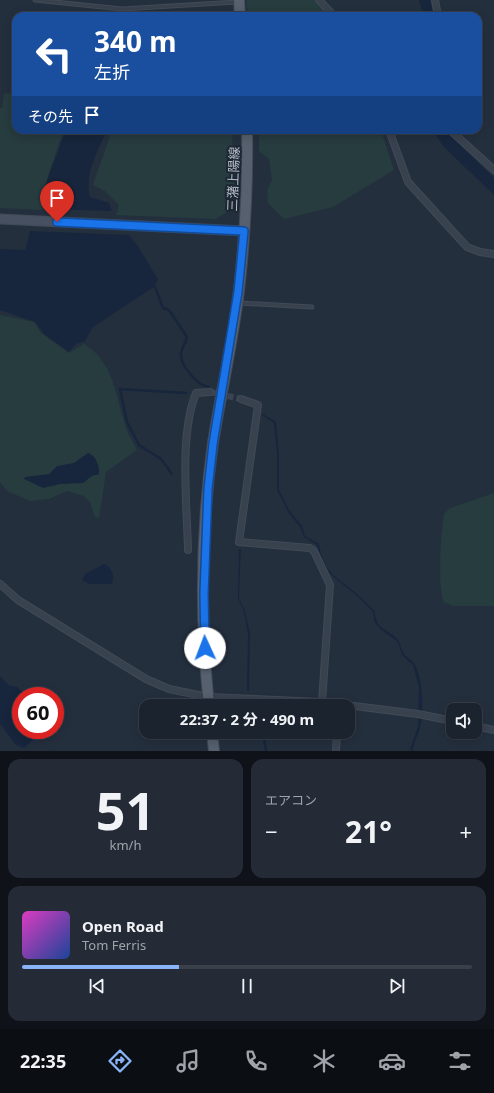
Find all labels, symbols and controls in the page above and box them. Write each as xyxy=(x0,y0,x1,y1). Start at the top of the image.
text: 340 m xyxy=(94,22,177,60)
icon: left xyxy=(28,28,80,80)
text: 左折 xyxy=(94,60,130,84)
icon: arrive xyxy=(81,104,103,126)
text: その先 xyxy=(28,106,73,126)
street label: 三潴上陽線 xyxy=(223,146,243,212)
pin xyxy=(40,181,74,222)
icon: arrive xyxy=(46,187,68,209)
position arrow xyxy=(184,627,226,669)
speed limit sign: 60 xyxy=(12,687,64,739)
map controls xyxy=(446,703,482,739)
button: sound xyxy=(446,703,482,739)
text: 22:37 · 2 分 · 490 m xyxy=(180,709,314,729)
text: 51 xyxy=(96,774,155,845)
text: エアコン xyxy=(265,791,317,809)
text: 21° xyxy=(345,811,392,852)
text: − xyxy=(265,816,278,846)
text: + xyxy=(459,816,472,846)
text: km/h xyxy=(110,836,141,854)
text: Open Road xyxy=(82,916,164,936)
text: Tom Ferris xyxy=(82,936,146,954)
icon: previous xyxy=(86,975,108,997)
icon: pause xyxy=(236,975,258,997)
icon: next xyxy=(386,975,408,997)
icon: directions xyxy=(106,1047,134,1075)
icon: music xyxy=(174,1047,202,1075)
icon: phone xyxy=(242,1047,270,1075)
icon: climate xyxy=(310,1047,338,1075)
icon: car xyxy=(378,1047,406,1075)
icon: filters xyxy=(446,1047,474,1075)
text: 22:35 xyxy=(20,1049,66,1073)

